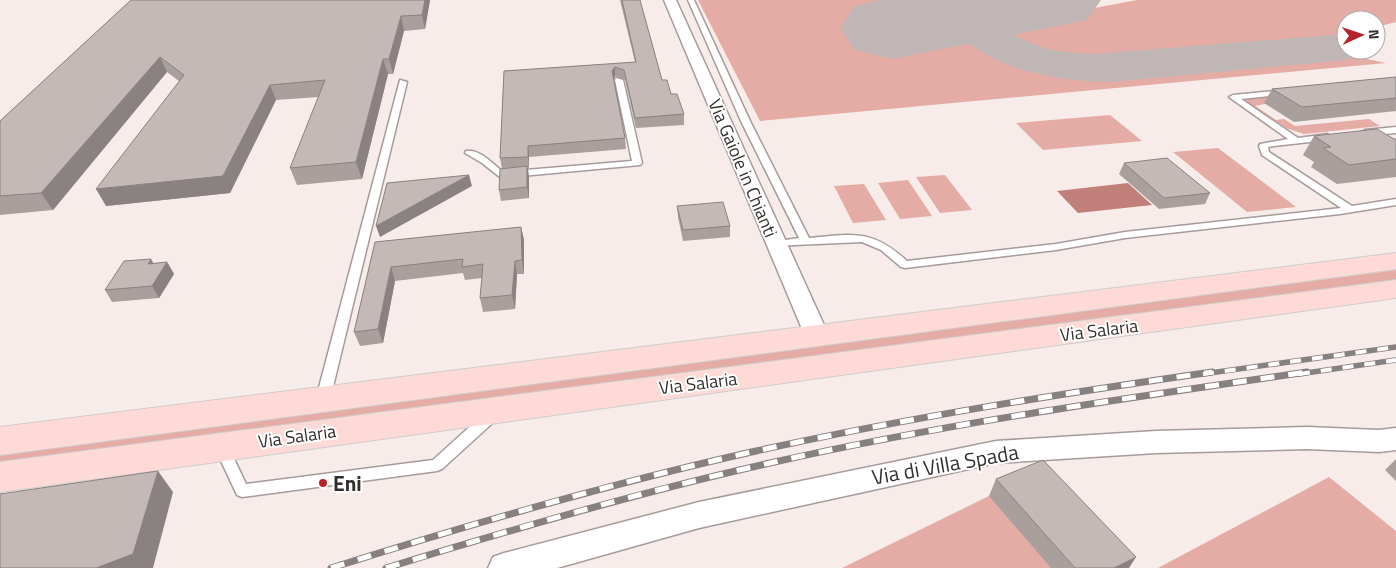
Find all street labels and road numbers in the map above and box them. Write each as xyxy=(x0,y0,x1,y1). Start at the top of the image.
street label: Via Gaiole in Chianti xyxy=(702,95,784,241)
street label: Via Salaria xyxy=(1058,312,1140,348)
street label: Via Salaria xyxy=(657,365,739,401)
street label: Via Salaria xyxy=(256,417,338,455)
street label: Via di Villa Spada xyxy=(869,435,1021,493)

